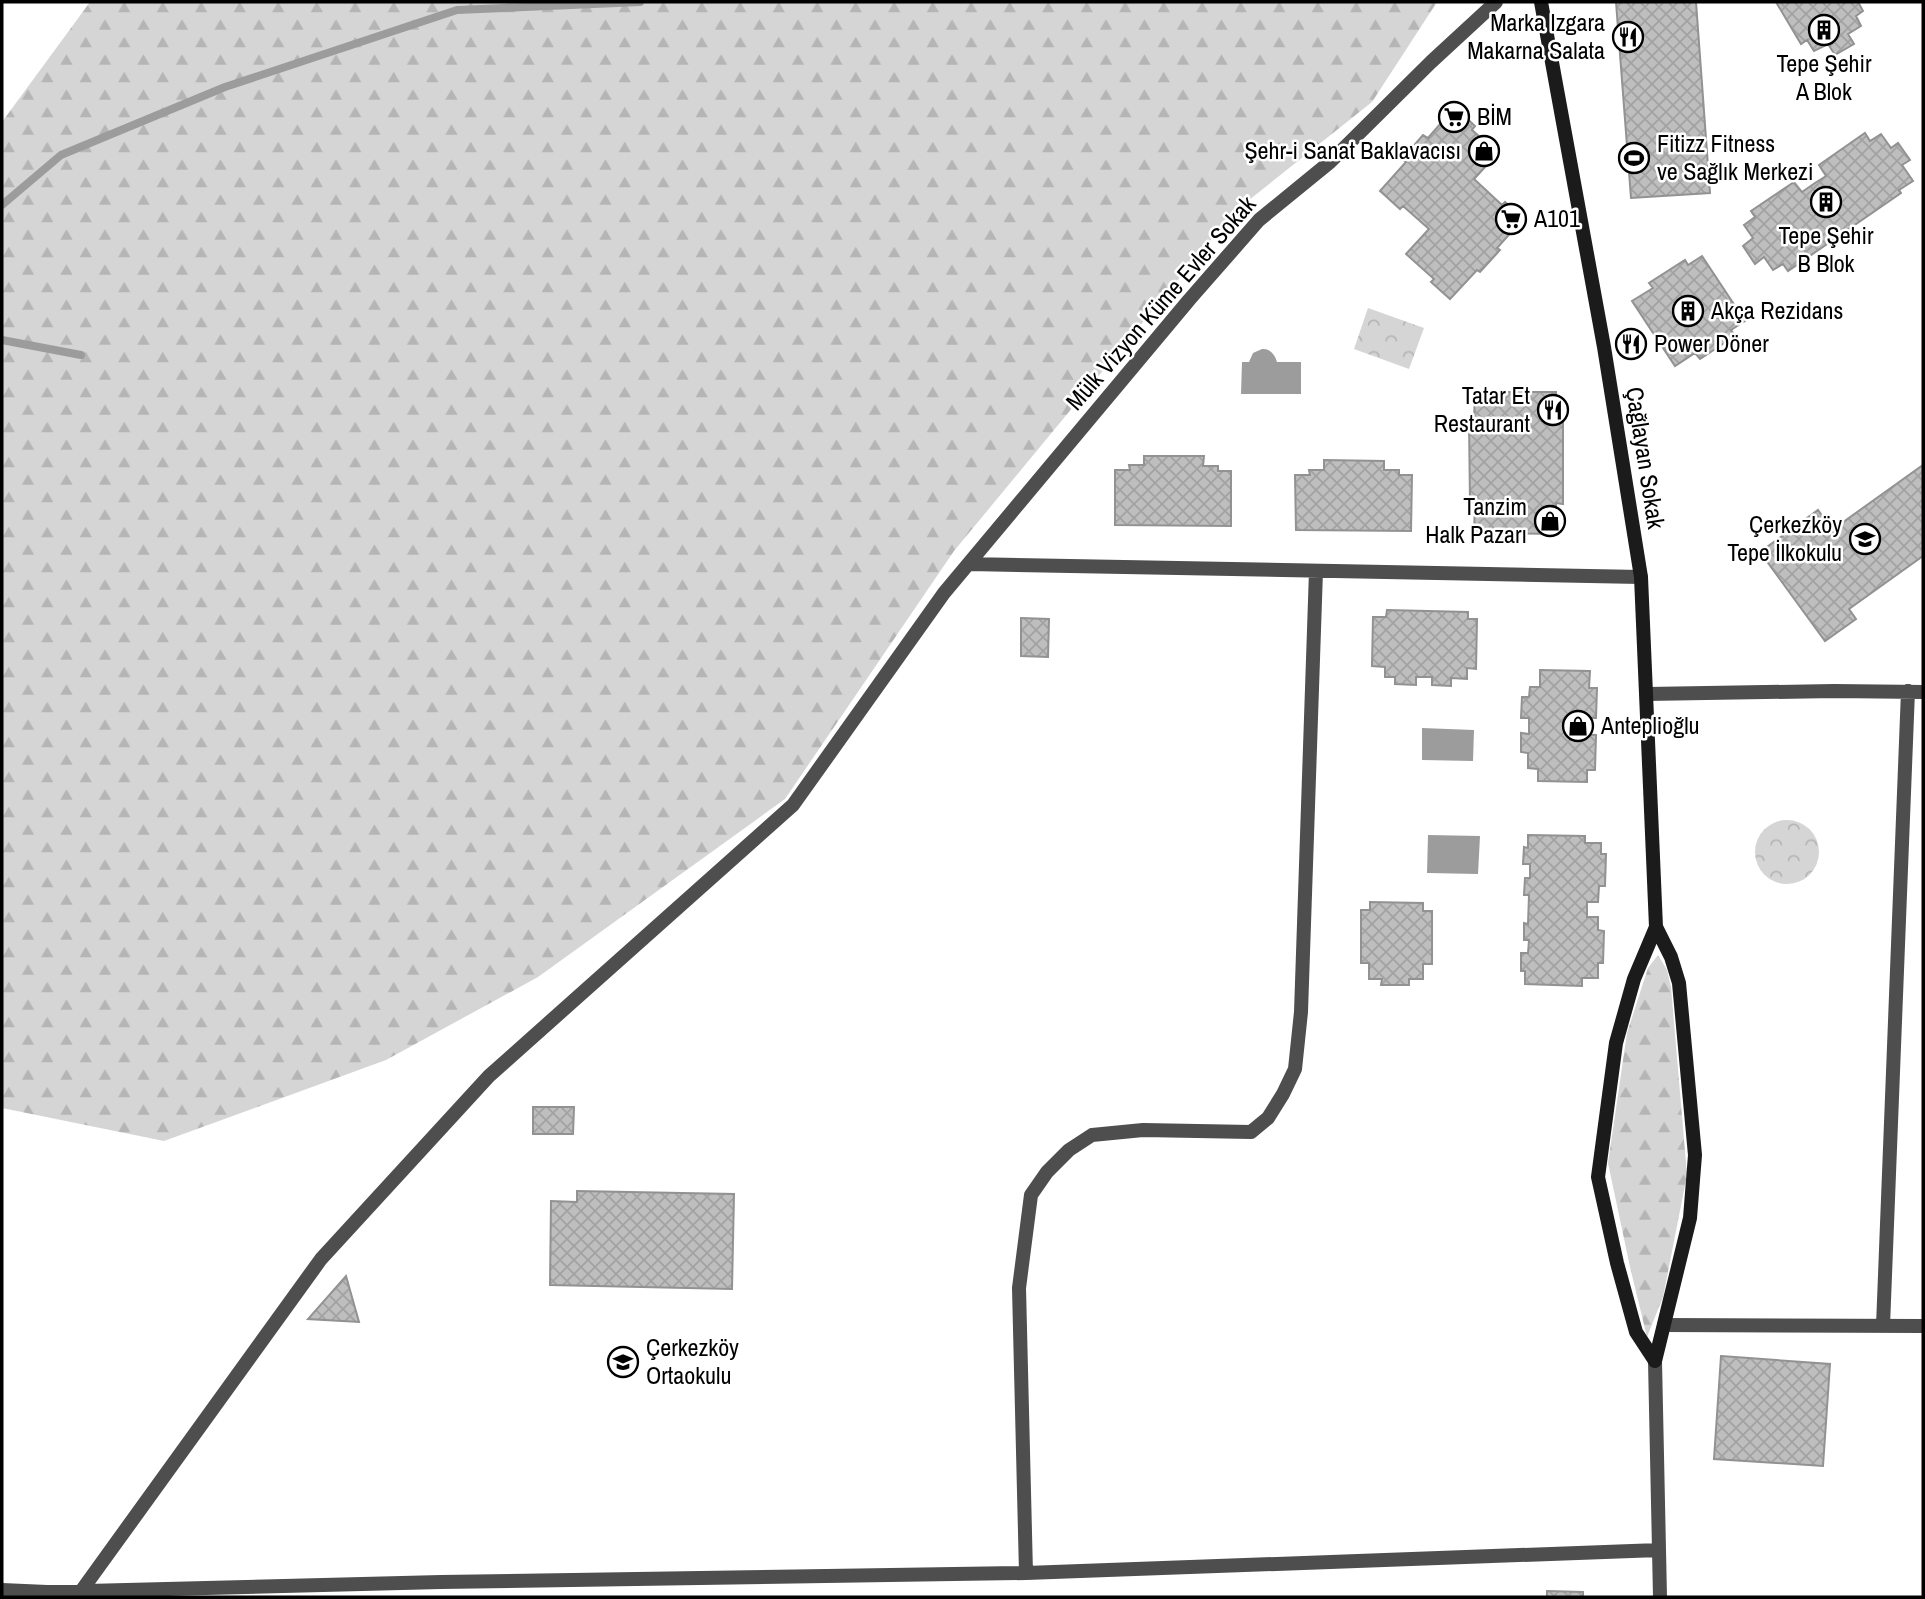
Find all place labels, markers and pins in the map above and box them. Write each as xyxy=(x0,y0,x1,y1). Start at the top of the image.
place label: Marka Izgara Makarna Salata xyxy=(1467,6,1605,66)
building icon: Tepe Şehir A Blok xyxy=(1807,13,1841,47)
restaurant icon: Marka Izgara Makarna Salata xyxy=(1611,20,1645,54)
place label: Tepe Şehir A Blok xyxy=(1776,47,1872,107)
supermarket icon: BİM xyxy=(1437,100,1471,134)
place label: BİM xyxy=(1477,100,1512,132)
place label: Fitizz Fitness ve Sağlık Merkezi xyxy=(1657,127,1813,187)
place label: Şehr-i Sanat Baklavacısı xyxy=(1244,134,1461,166)
shop icon: Şehr-i Sanat Baklavacısı xyxy=(1467,134,1501,168)
sports icon: Fitizz Fitness ve Sağlık Merkezi xyxy=(1617,141,1651,175)
building icon: Tepe Şehir B Blok xyxy=(1809,185,1843,219)
supermarket icon: A101 xyxy=(1494,202,1528,236)
place label: A101 xyxy=(1533,202,1580,234)
place label: Tepe Şehir B Blok xyxy=(1778,219,1874,279)
building icon: Akça Rezidans xyxy=(1671,294,1705,328)
place label: Akça Rezidans xyxy=(1710,294,1843,326)
restaurant icon: Power Döner xyxy=(1614,327,1648,361)
place label: Power Döner xyxy=(1654,327,1769,359)
place label: Tatar Et Restaurant xyxy=(1434,379,1531,439)
restaurant icon: Tatar Et Restaurant xyxy=(1536,393,1570,427)
place label: Tanzim Halk Pazarı xyxy=(1425,490,1527,550)
shop icon: Tanzim Halk Pazarı xyxy=(1533,504,1567,538)
place label: Çerkezköy Tepe İlkokulu xyxy=(1727,508,1842,568)
school or university icon: Çerkezköy Tepe İlkokulu xyxy=(1848,522,1882,556)
shop icon: Anteplioğlu xyxy=(1561,709,1595,743)
place label: Anteplioğlu xyxy=(1600,709,1699,741)
place label: Çerkezköy Ortaokulu xyxy=(646,1331,739,1391)
school or university icon: Çerkezköy Ortaokulu xyxy=(606,1345,640,1379)

